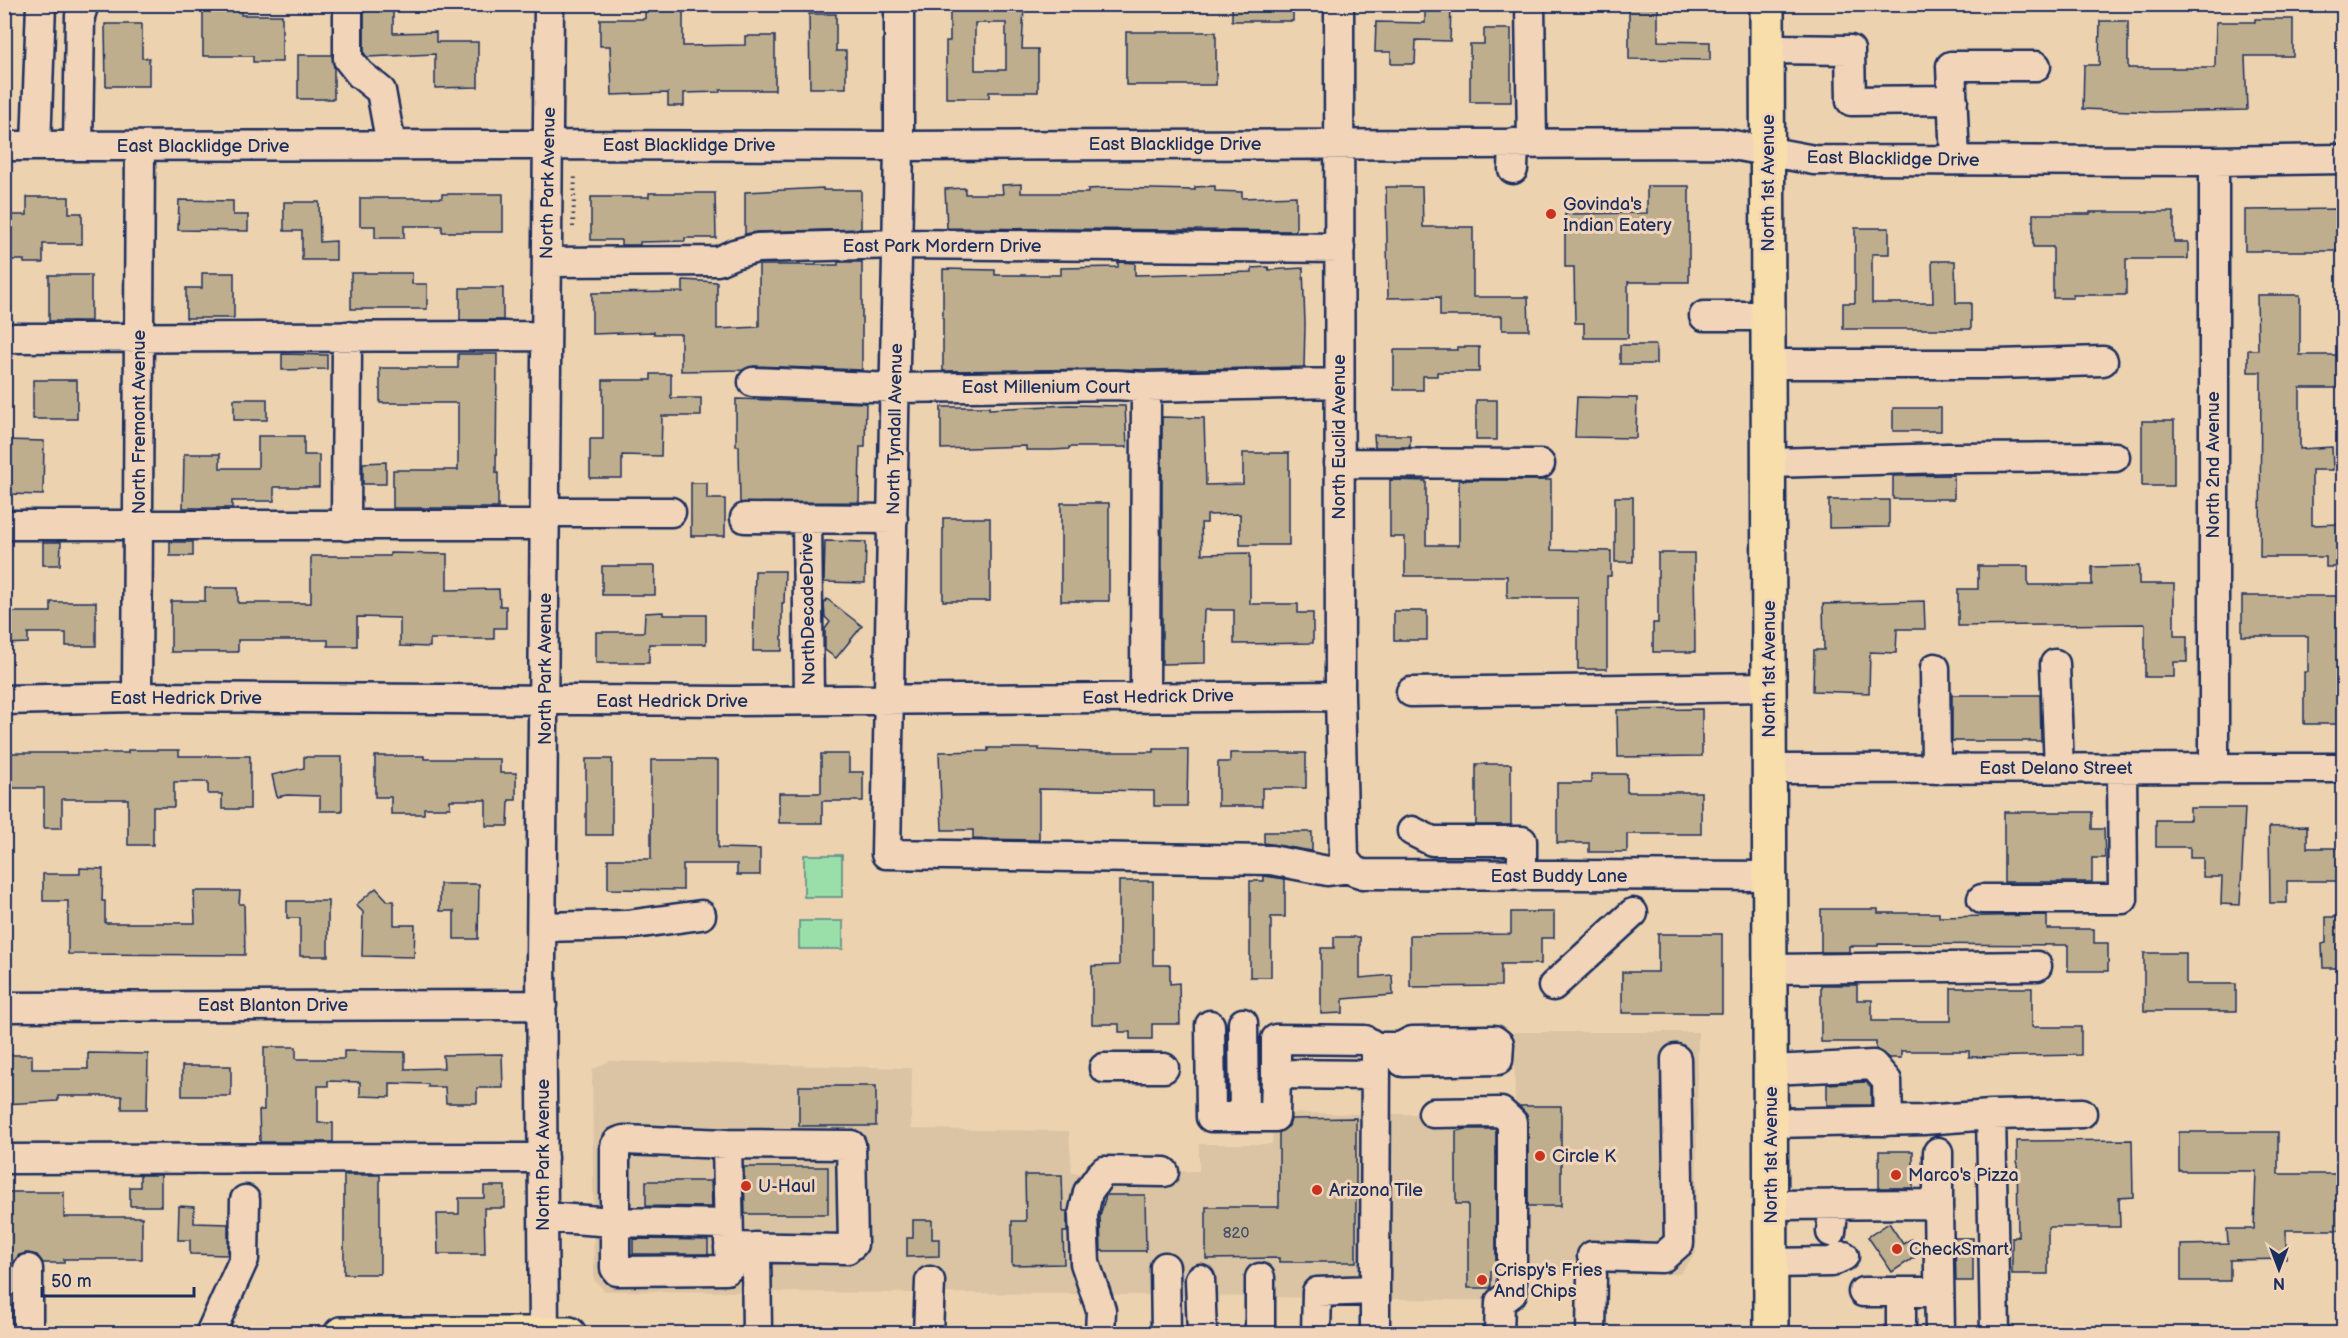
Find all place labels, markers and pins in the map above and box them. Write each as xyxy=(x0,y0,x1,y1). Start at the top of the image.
place label: Govinda's Indian Eatery xyxy=(1563,194,1673,236)
marker: Govinda's Indian Eatery xyxy=(1544,207,1558,221)
place label: Circle K xyxy=(1552,1146,1616,1167)
marker: Circle K xyxy=(1533,1149,1547,1163)
place label: Marco's Pizza xyxy=(1908,1165,2019,1186)
marker: Marco's Pizza xyxy=(1889,1168,1903,1182)
place label: U-Haul xyxy=(758,1176,815,1197)
marker: U-Haul xyxy=(739,1179,753,1193)
place label: Arizona Tile xyxy=(1329,1180,1423,1201)
marker: Arizona Tile xyxy=(1310,1183,1324,1197)
place label: CheckSmart xyxy=(1909,1239,2009,1260)
marker: CheckSmart xyxy=(1890,1242,1904,1256)
place label: Crispy's Fries And Chips xyxy=(1494,1260,1602,1302)
marker: Crispy's Fries And Chips xyxy=(1475,1273,1489,1287)

